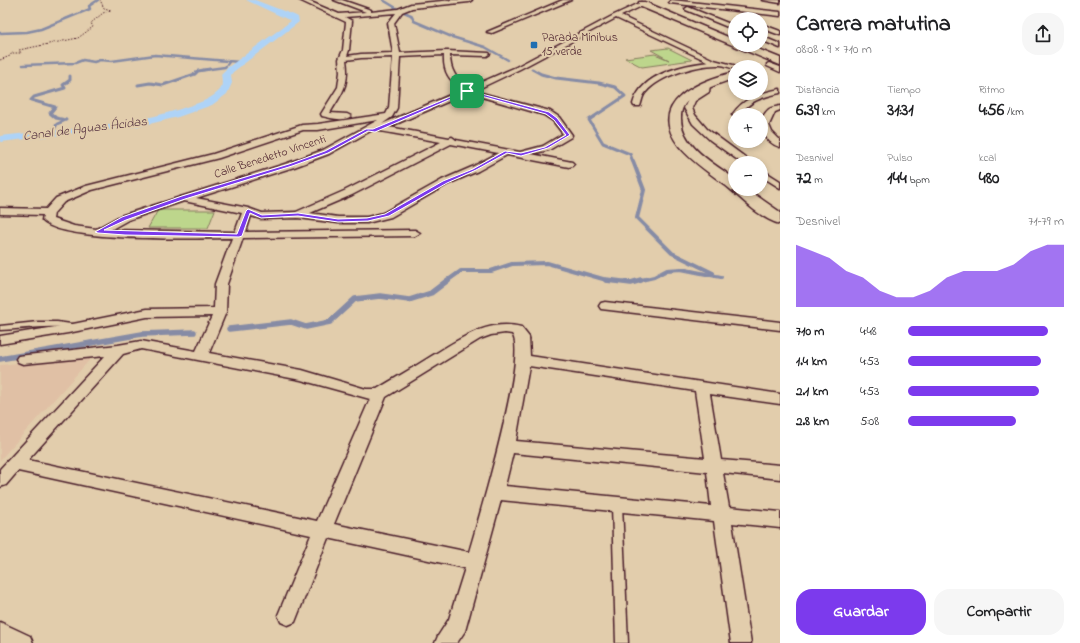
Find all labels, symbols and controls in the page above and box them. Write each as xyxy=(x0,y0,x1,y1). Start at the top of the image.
text: Carrera matutina xyxy=(796,9,951,41)
map controls xyxy=(728,12,768,196)
button: locate xyxy=(728,12,768,52)
button: share xyxy=(1022,13,1064,55)
place label: Parada Minibus 15 verde xyxy=(542,29,618,61)
marker: Parada Minibus 15 verde xyxy=(529,40,539,50)
text: 08:08 · 9 × 710 m xyxy=(796,40,872,59)
button: layers xyxy=(728,60,768,100)
pin xyxy=(450,74,484,108)
icon: arrive xyxy=(456,80,478,102)
text: Distancia xyxy=(796,82,840,98)
text: Tiempo xyxy=(887,82,921,98)
text: Ritmo xyxy=(979,82,1005,98)
text: 6.39 xyxy=(796,98,819,123)
text: 31:31 xyxy=(887,98,914,123)
text: 4:56 xyxy=(979,98,1004,123)
text: km xyxy=(819,104,835,120)
text: /km xyxy=(1004,104,1024,120)
button: + xyxy=(728,108,768,148)
water label: Canal de Aguas Ácidas xyxy=(22,112,148,147)
street label: Calle Benedetto Vincenti xyxy=(212,130,328,184)
text: Desnivel xyxy=(796,150,833,166)
text: Pulso xyxy=(887,150,912,166)
text: kcal xyxy=(979,150,996,166)
button: − xyxy=(728,156,768,196)
text: 72 xyxy=(796,166,811,191)
text: 144 xyxy=(887,166,907,191)
text: 480 xyxy=(979,166,999,191)
text: m xyxy=(811,172,823,188)
text: bpm xyxy=(907,172,930,188)
text: Desnivel xyxy=(796,212,840,231)
text: 71–79 m xyxy=(1028,212,1064,231)
text: 710 m xyxy=(796,322,824,341)
text: 4:48 xyxy=(860,322,877,341)
text: 1.4 km xyxy=(796,352,827,371)
text: 4:53 xyxy=(860,352,879,371)
text: 2.1 km xyxy=(796,382,828,401)
text: 4:53 xyxy=(860,382,879,401)
text: 2.8 km xyxy=(796,412,829,431)
text: 5:08 xyxy=(860,412,879,431)
button: Guardar xyxy=(796,589,926,635)
button: Compartir xyxy=(934,589,1064,635)

